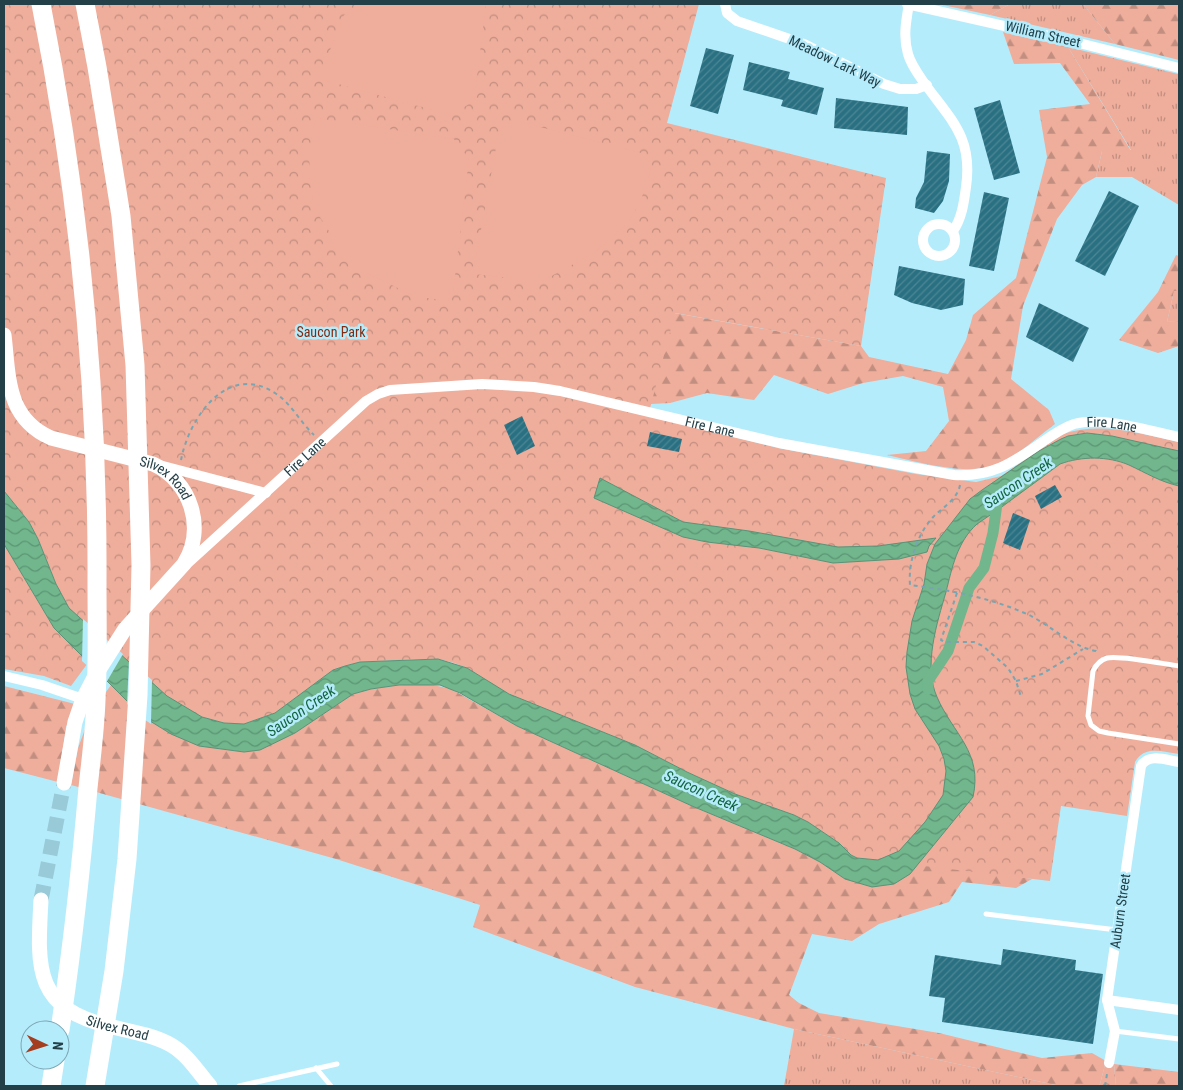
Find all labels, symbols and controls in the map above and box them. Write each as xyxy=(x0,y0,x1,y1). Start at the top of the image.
street label: William Street xyxy=(1004,18,1082,50)
street label: Meadow Lark Way xyxy=(786,32,884,90)
park label: Saucon Park xyxy=(296,324,366,340)
street label: Fire Lane xyxy=(684,413,737,440)
street label: Fire Lane xyxy=(1086,414,1139,435)
street label: Fire Lane xyxy=(281,433,329,480)
street label: Silvex Road xyxy=(138,453,195,502)
water label: Saucon Creek xyxy=(980,453,1056,512)
water label: Saucon Creek xyxy=(263,681,339,740)
water label: Saucon Creek xyxy=(661,767,741,815)
street label: Auburn Street xyxy=(1107,872,1133,950)
street label: Silvex Road xyxy=(84,1012,151,1043)
north arrow xyxy=(20,1020,70,1070)
text: N xyxy=(50,1041,66,1051)

